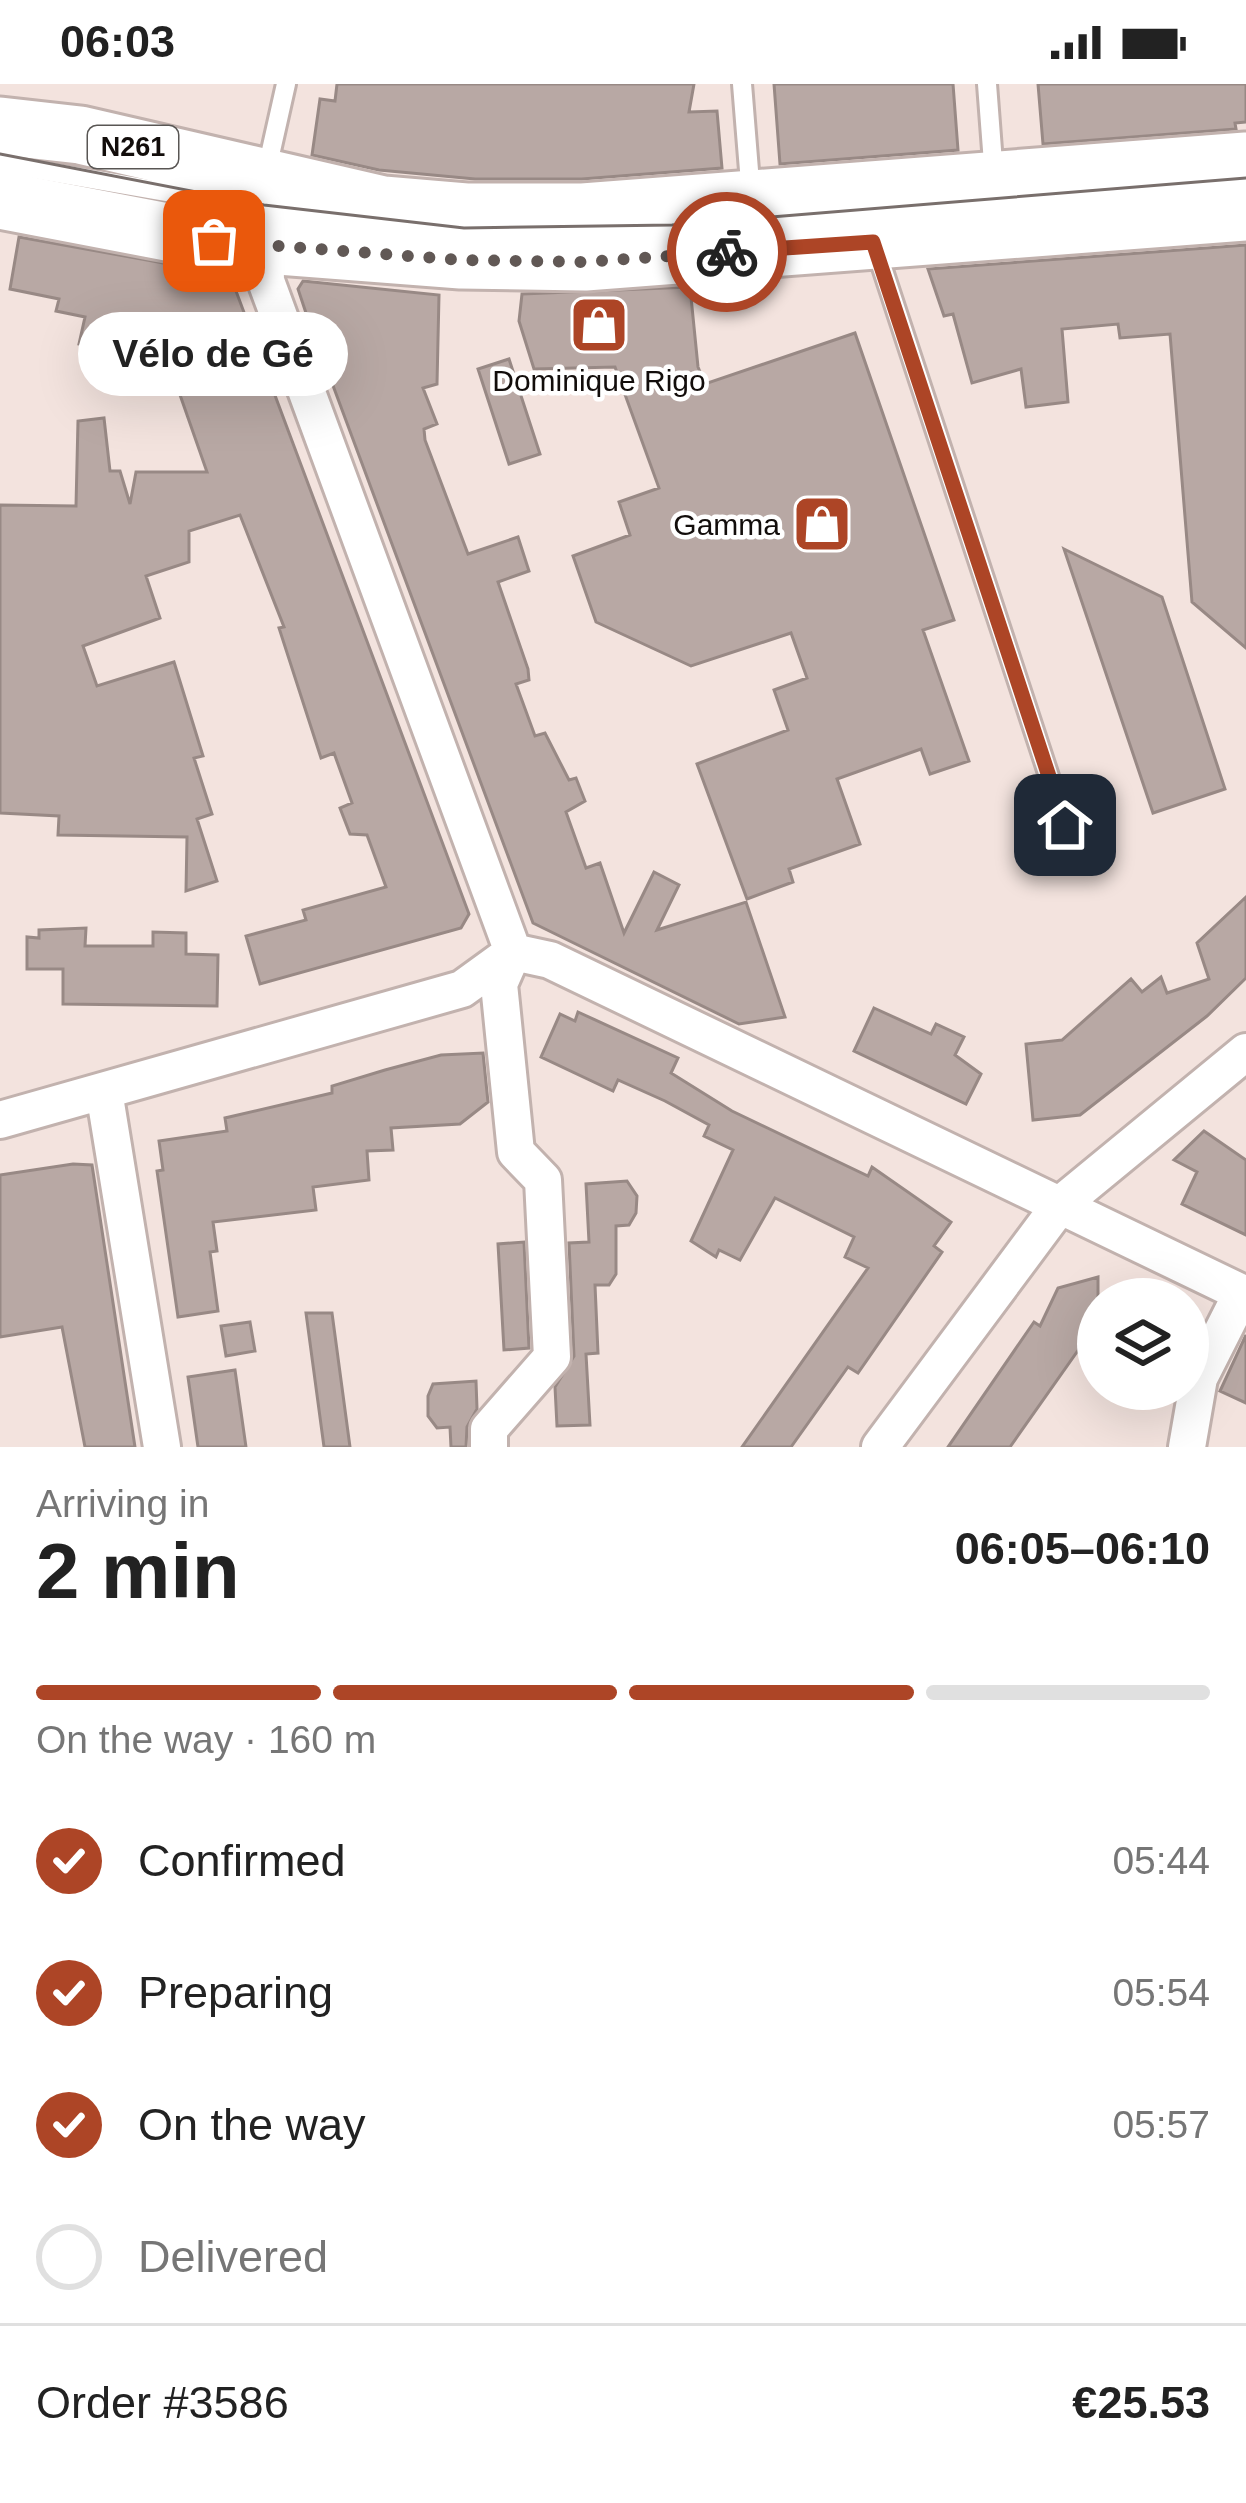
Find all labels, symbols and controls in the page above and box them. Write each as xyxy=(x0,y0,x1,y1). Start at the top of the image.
text: 06:03 xyxy=(60,16,175,67)
road number: N261 xyxy=(88,126,178,168)
pin xyxy=(163,190,265,292)
courier xyxy=(667,192,787,312)
icon: bag xyxy=(181,208,247,274)
icon: bike xyxy=(694,219,760,285)
shop icon: Dominique Rigo xyxy=(568,294,630,356)
callout: Vélo de Gé xyxy=(79,313,349,397)
text: Vélo de Gé xyxy=(112,332,314,375)
place label: Dominique Rigo xyxy=(492,364,706,397)
shop icon: Gamma xyxy=(791,493,853,555)
place label: Gamma xyxy=(673,508,780,541)
pin xyxy=(1014,774,1116,876)
icon: home xyxy=(1032,792,1098,858)
map controls xyxy=(1077,1278,1209,1410)
button: layers xyxy=(1077,1278,1209,1410)
text: Arriving in xyxy=(36,1482,209,1525)
text: 06:05–06:10 xyxy=(955,1523,1210,1574)
text: 2 min xyxy=(36,1527,240,1615)
text: On the way · 160 m xyxy=(36,1718,376,1761)
icon: check xyxy=(36,1828,102,1894)
text: Confirmed xyxy=(138,1835,346,1886)
text: 05:44 xyxy=(1112,1839,1210,1882)
icon: check xyxy=(36,1960,102,2026)
text: Preparing xyxy=(138,1967,333,2018)
text: 05:54 xyxy=(1112,1971,1210,2014)
icon: check xyxy=(36,2092,102,2158)
text: On the way xyxy=(138,2099,366,2150)
text: 05:57 xyxy=(1112,2103,1210,2146)
text: Delivered xyxy=(138,2231,328,2282)
text: Order #3586 xyxy=(36,2377,289,2428)
text: €25.53 xyxy=(1072,2377,1210,2428)

